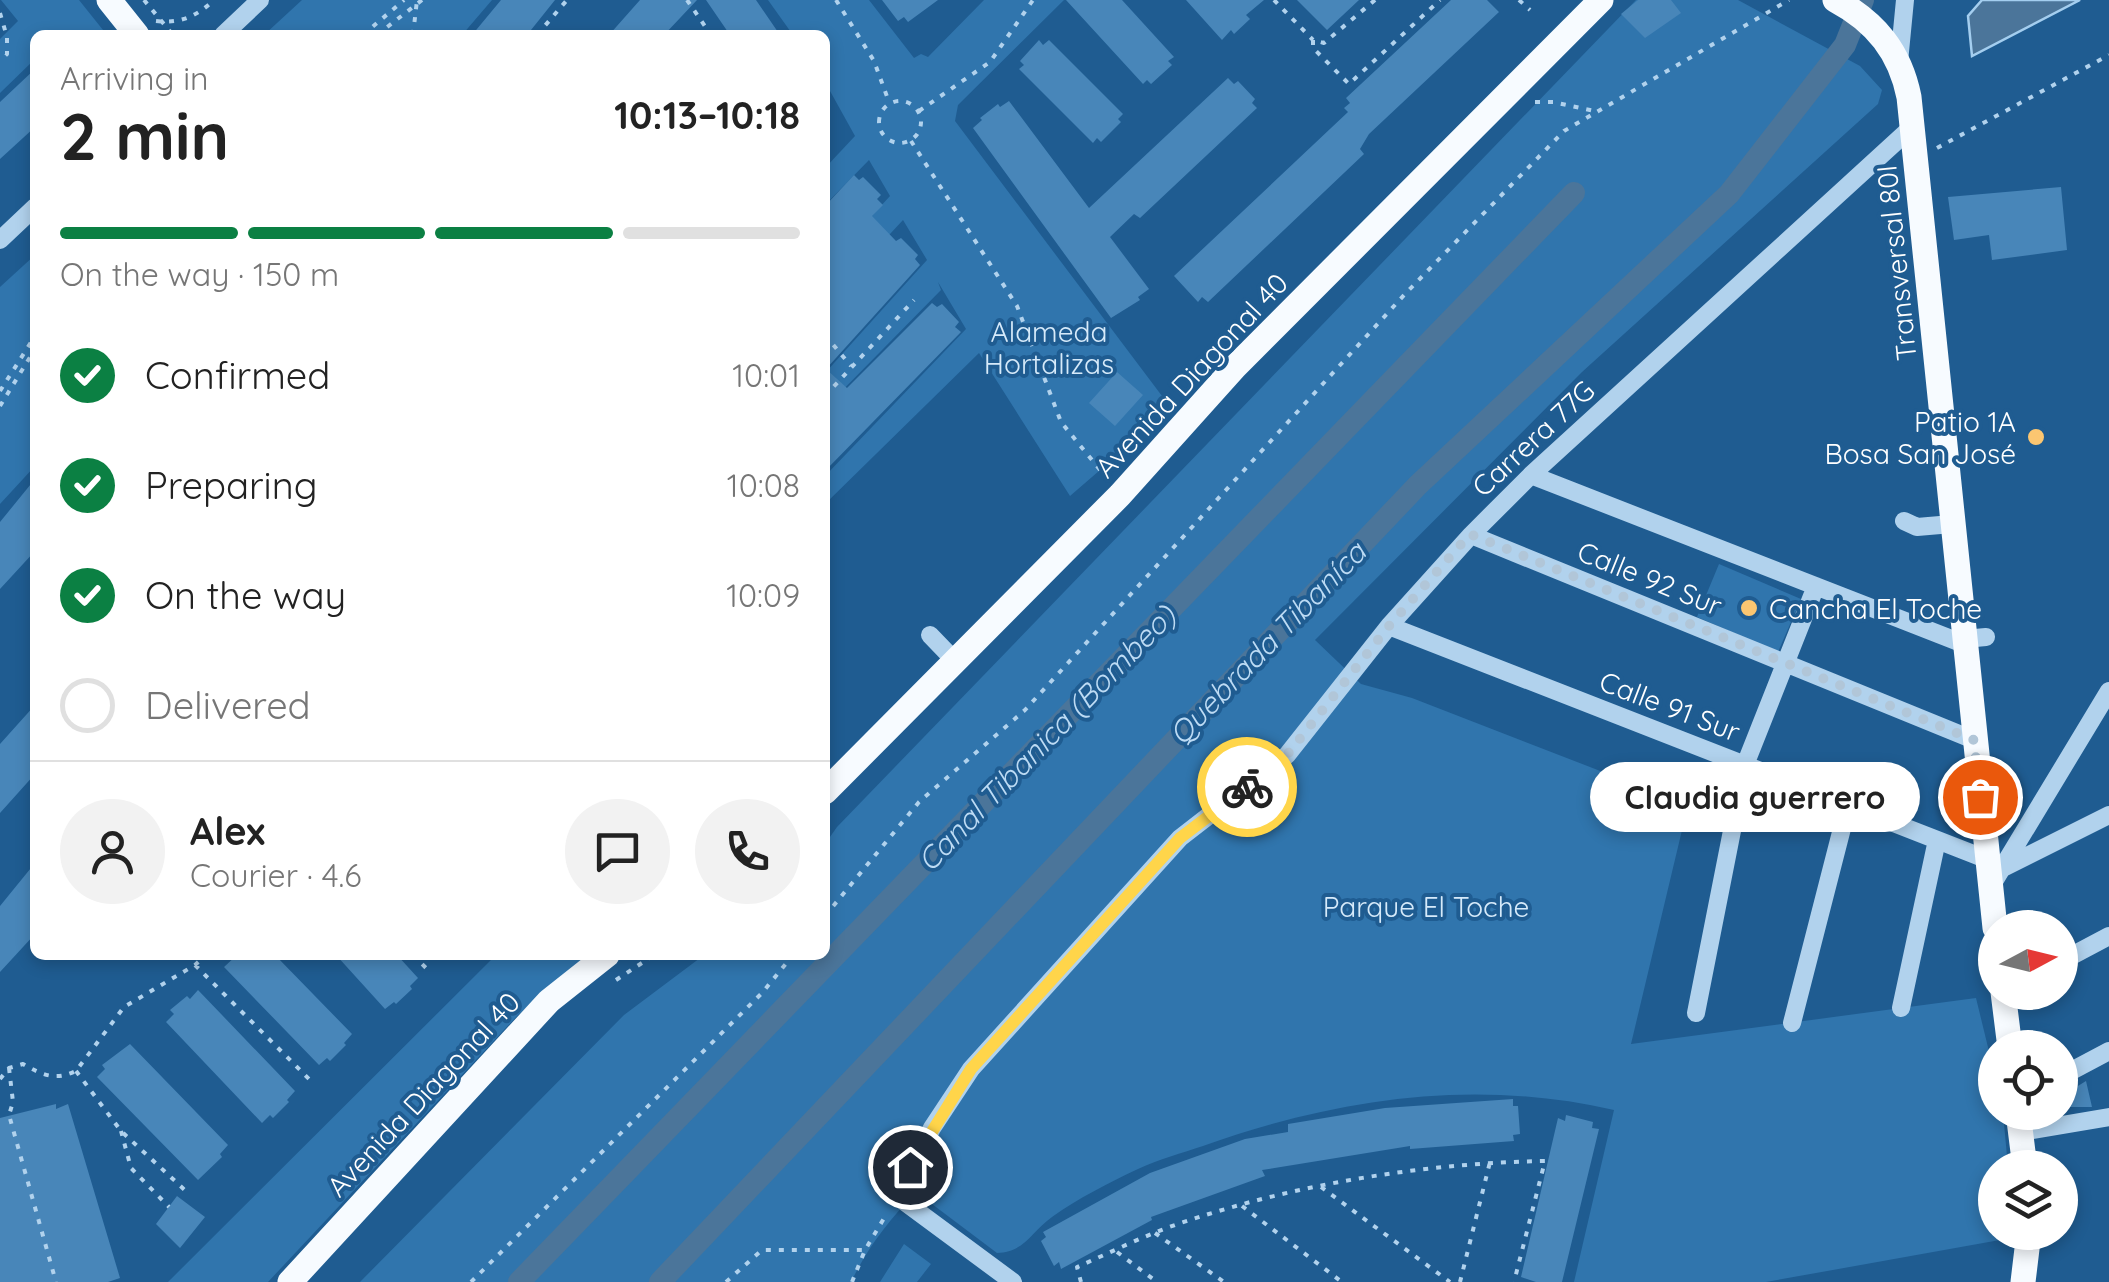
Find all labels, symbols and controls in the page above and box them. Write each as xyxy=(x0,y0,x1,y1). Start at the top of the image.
text: Arriving in xyxy=(60,58,209,98)
text: 10:13–10:18 xyxy=(614,91,800,139)
text: 2 min xyxy=(60,95,229,176)
street label: Transversal 80I xyxy=(1868,163,1924,363)
text: On the way · 150 m xyxy=(60,254,339,294)
street label: Avenida Diagonal 40 xyxy=(1087,265,1295,485)
park label: Alameda Hortalizas xyxy=(984,314,1114,381)
icon: check xyxy=(60,348,115,403)
text: Confirmed xyxy=(145,351,330,399)
text: 10:01 xyxy=(732,355,800,395)
street label: Carrera 77G xyxy=(1464,372,1602,504)
place label: Patio 1A Bosa San José xyxy=(1825,404,2016,471)
marker: Patio 1A Bosa San José xyxy=(2025,426,2047,448)
icon: check xyxy=(60,458,115,513)
text: Preparing xyxy=(145,461,317,509)
text: 10:08 xyxy=(727,465,800,505)
water label: Quebrada Tibaníca xyxy=(1160,532,1375,753)
street label: Calle 92 Sur xyxy=(1573,533,1727,623)
icon: check xyxy=(60,568,115,623)
text: On the way xyxy=(145,571,346,619)
text: 10:09 xyxy=(726,575,800,615)
place label: Cancha El Toche xyxy=(1769,591,1982,626)
water label: Canal Tibanica (Bombeo) xyxy=(909,596,1184,879)
marker: Cancha El Toche xyxy=(1738,597,1760,619)
street label: Calle 91 Sur xyxy=(1595,663,1745,749)
text: Delivered xyxy=(145,681,311,729)
courier xyxy=(1197,737,1297,837)
pin xyxy=(1938,755,2023,840)
icon: bike xyxy=(1220,760,1275,815)
callout: Claudia guerrero xyxy=(1590,762,1920,832)
icon: bag xyxy=(1953,770,2008,825)
text: Claudia guerrero xyxy=(1625,777,1885,817)
button: person xyxy=(60,799,165,904)
button: chat xyxy=(565,799,670,904)
button: phone xyxy=(695,799,800,904)
text: Alex xyxy=(190,807,265,855)
text: Courier · 4.6 xyxy=(190,855,362,895)
park label: Parque El Toche xyxy=(1323,889,1529,924)
north arrow xyxy=(1978,910,2078,1010)
map controls xyxy=(1978,910,2078,1250)
street label: Avenida Diagonal 40 xyxy=(319,984,527,1204)
button: locate xyxy=(1978,1030,2078,1130)
pin xyxy=(868,1125,953,1210)
icon: home xyxy=(883,1140,938,1195)
button: layers xyxy=(1978,1150,2078,1250)

